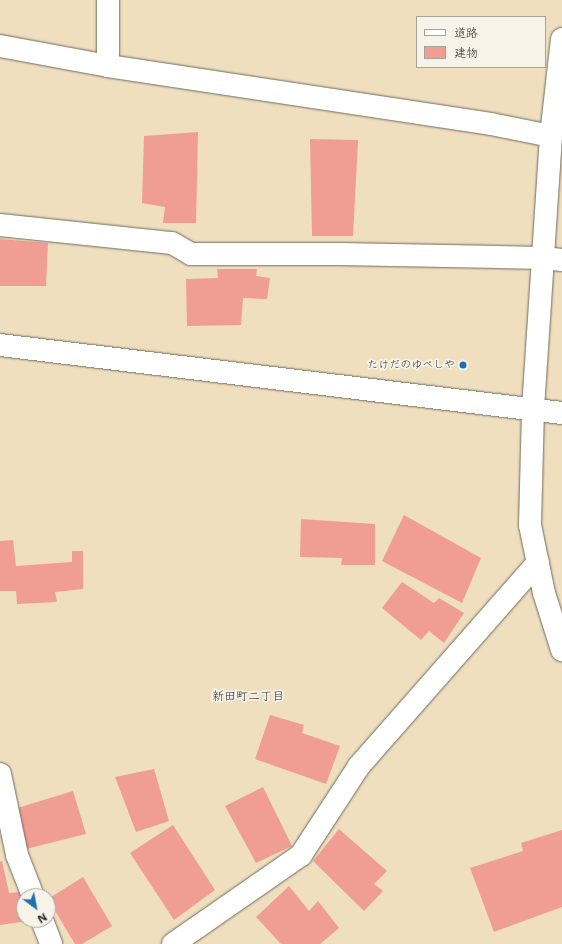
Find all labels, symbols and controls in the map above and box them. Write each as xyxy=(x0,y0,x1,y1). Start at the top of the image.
legend xyxy=(416,16,546,68)
text: 道路 xyxy=(454,25,478,41)
text: 建物 xyxy=(454,45,478,61)
place label: たけだのゆべしや xyxy=(367,358,455,372)
marker: たけだのゆべしや xyxy=(458,360,468,370)
district label: 新田町二丁目 xyxy=(212,690,284,704)
north arrow xyxy=(16,888,56,928)
text: N xyxy=(34,909,50,926)

